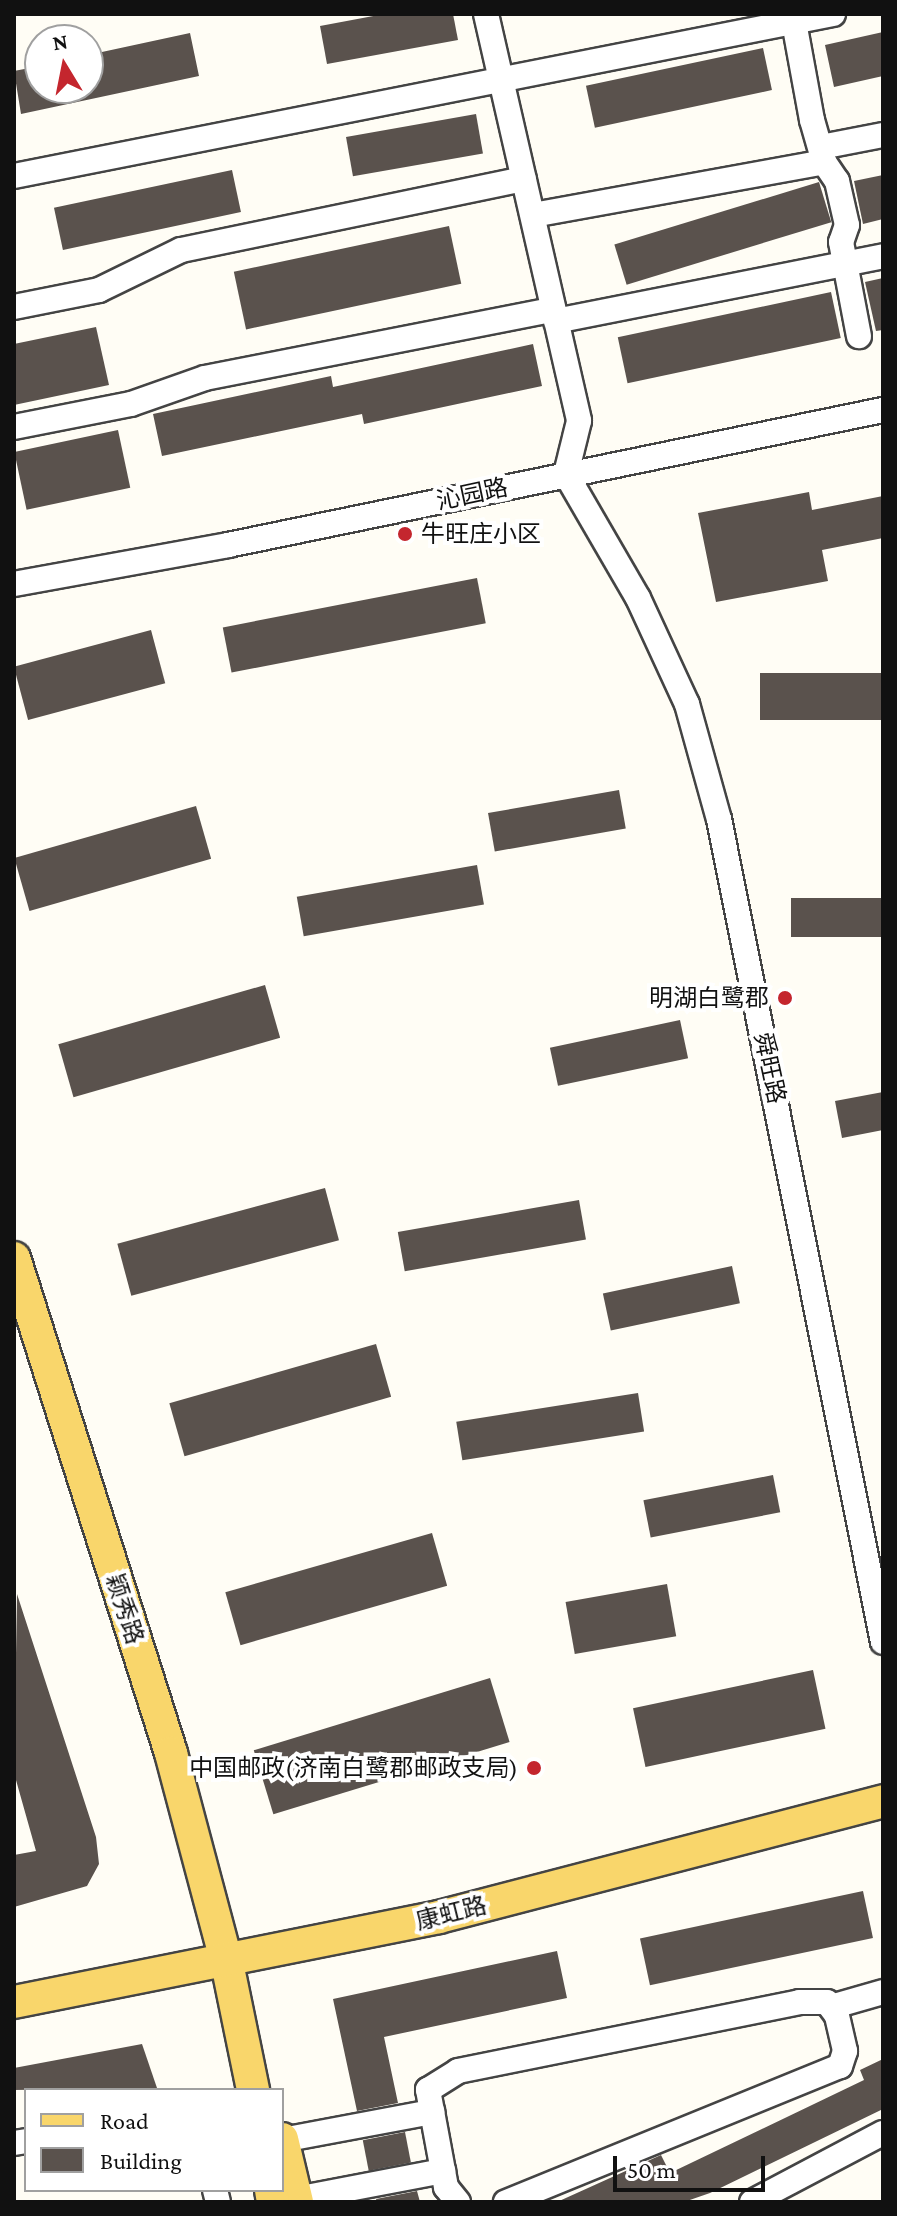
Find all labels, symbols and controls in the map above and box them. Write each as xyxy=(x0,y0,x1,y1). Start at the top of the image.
north arrow xyxy=(24,24,104,104)
text: N xyxy=(51,28,70,55)
street label: 沁园路 xyxy=(434,472,510,516)
place label: 牛旺庄小区 xyxy=(421,520,541,548)
marker: 牛旺庄小区 xyxy=(396,525,414,543)
place label: 明湖白鹭郡 xyxy=(649,984,769,1012)
marker: 明湖白鹭郡 xyxy=(776,989,794,1007)
street label: 舜旺路 xyxy=(748,1030,792,1106)
street label: 颖秀路 xyxy=(100,1570,150,1648)
place label: 中国邮政(济南白鹭郡邮政支局) xyxy=(189,1754,518,1782)
marker: 中国邮政(济南白鹭郡邮政支局) xyxy=(525,1759,543,1777)
street label: 康虹路 xyxy=(413,1890,489,1936)
legend xyxy=(24,2088,284,2192)
text: Road xyxy=(100,2107,149,2134)
scale bar xyxy=(617,2140,769,2190)
text: Building xyxy=(100,2147,182,2174)
text: 50 m xyxy=(627,2156,676,2183)

